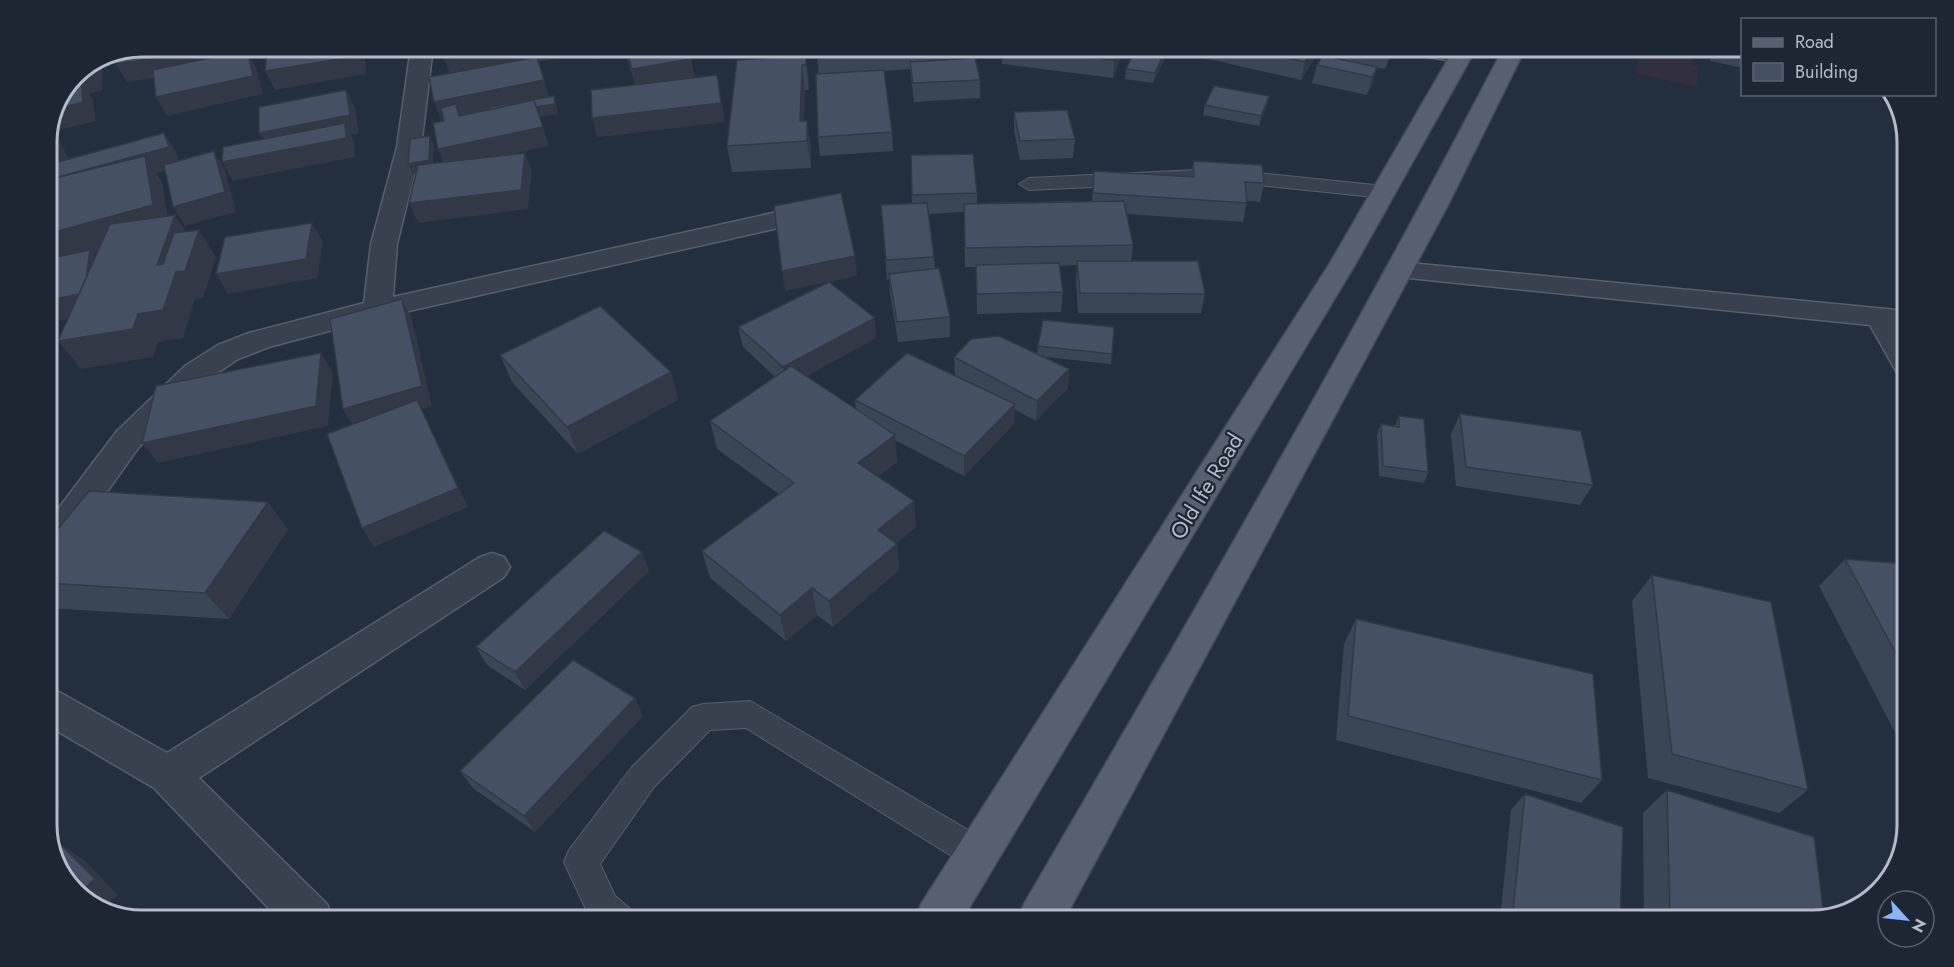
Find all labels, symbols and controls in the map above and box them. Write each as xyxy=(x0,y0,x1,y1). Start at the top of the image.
legend xyxy=(1741,18,1936,96)
text: Road xyxy=(1795,29,1834,55)
text: Building xyxy=(1795,59,1858,85)
street label: Old Ife Road xyxy=(1162,427,1250,545)
north arrow xyxy=(1876,889,1936,949)
text: N xyxy=(1906,915,1932,936)

